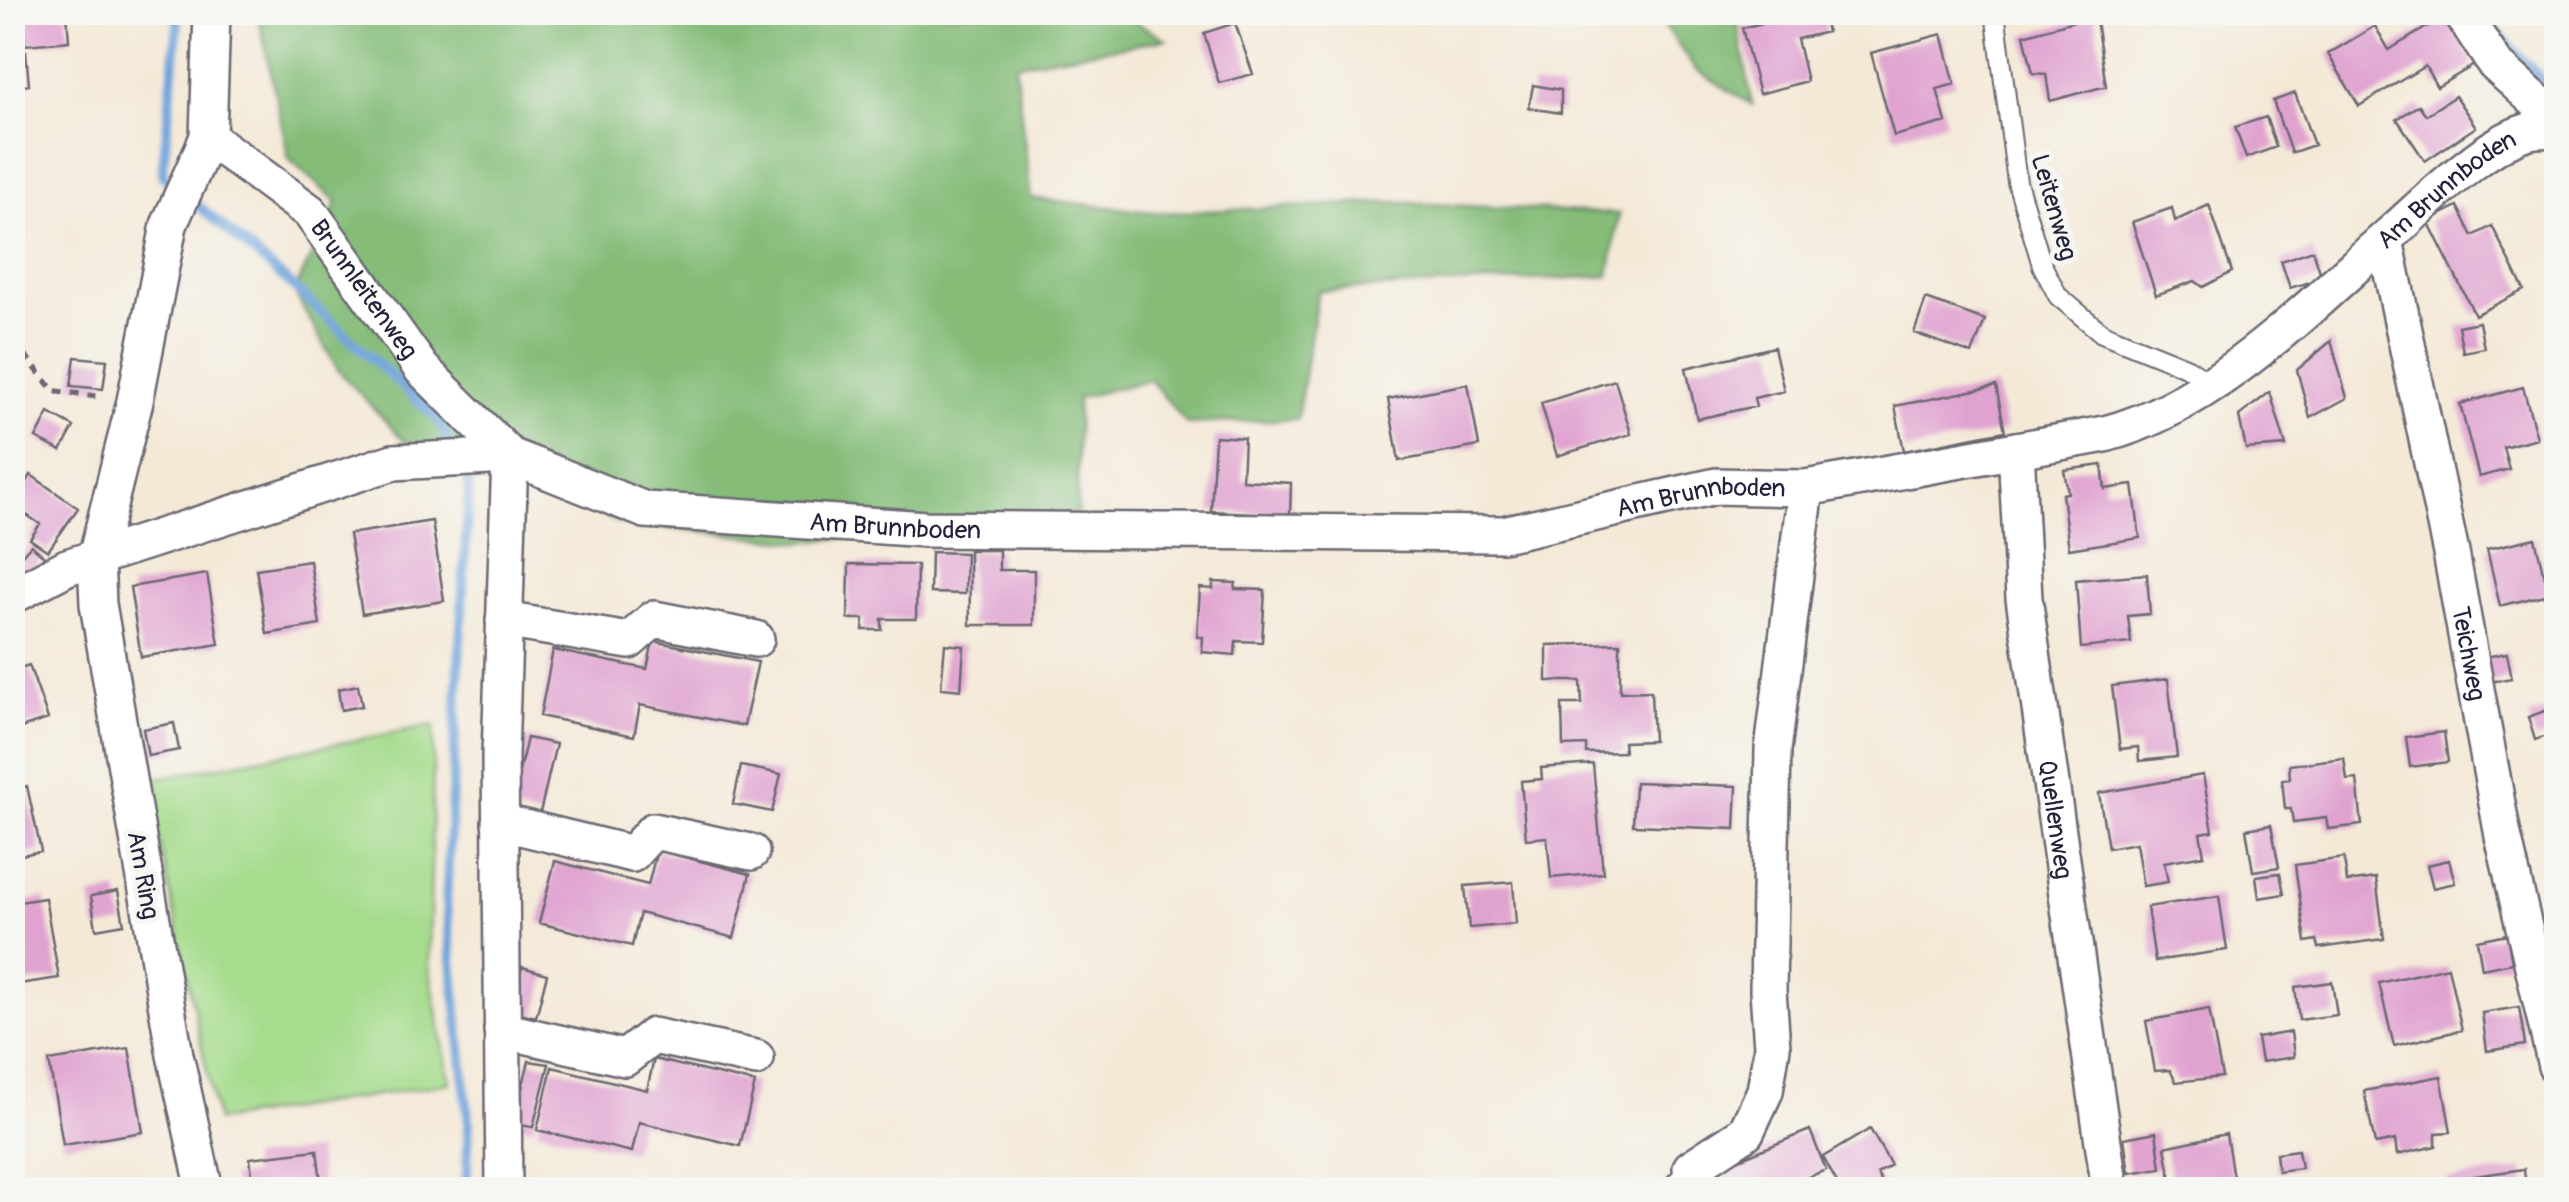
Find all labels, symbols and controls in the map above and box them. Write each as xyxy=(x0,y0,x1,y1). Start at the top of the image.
street label: Am Brunnboden xyxy=(2371,124,2522,256)
street label: Leitenweg xyxy=(2024,151,2083,264)
street label: Brunnleitenweg xyxy=(303,214,424,366)
street label: Am Brunnboden xyxy=(1613,471,1786,525)
street label: Am Brunnboden xyxy=(808,507,981,546)
street label: Teichweg xyxy=(2444,604,2492,703)
street label: Quellenweg xyxy=(2031,758,2079,881)
street label: Am Ring xyxy=(120,829,165,922)

